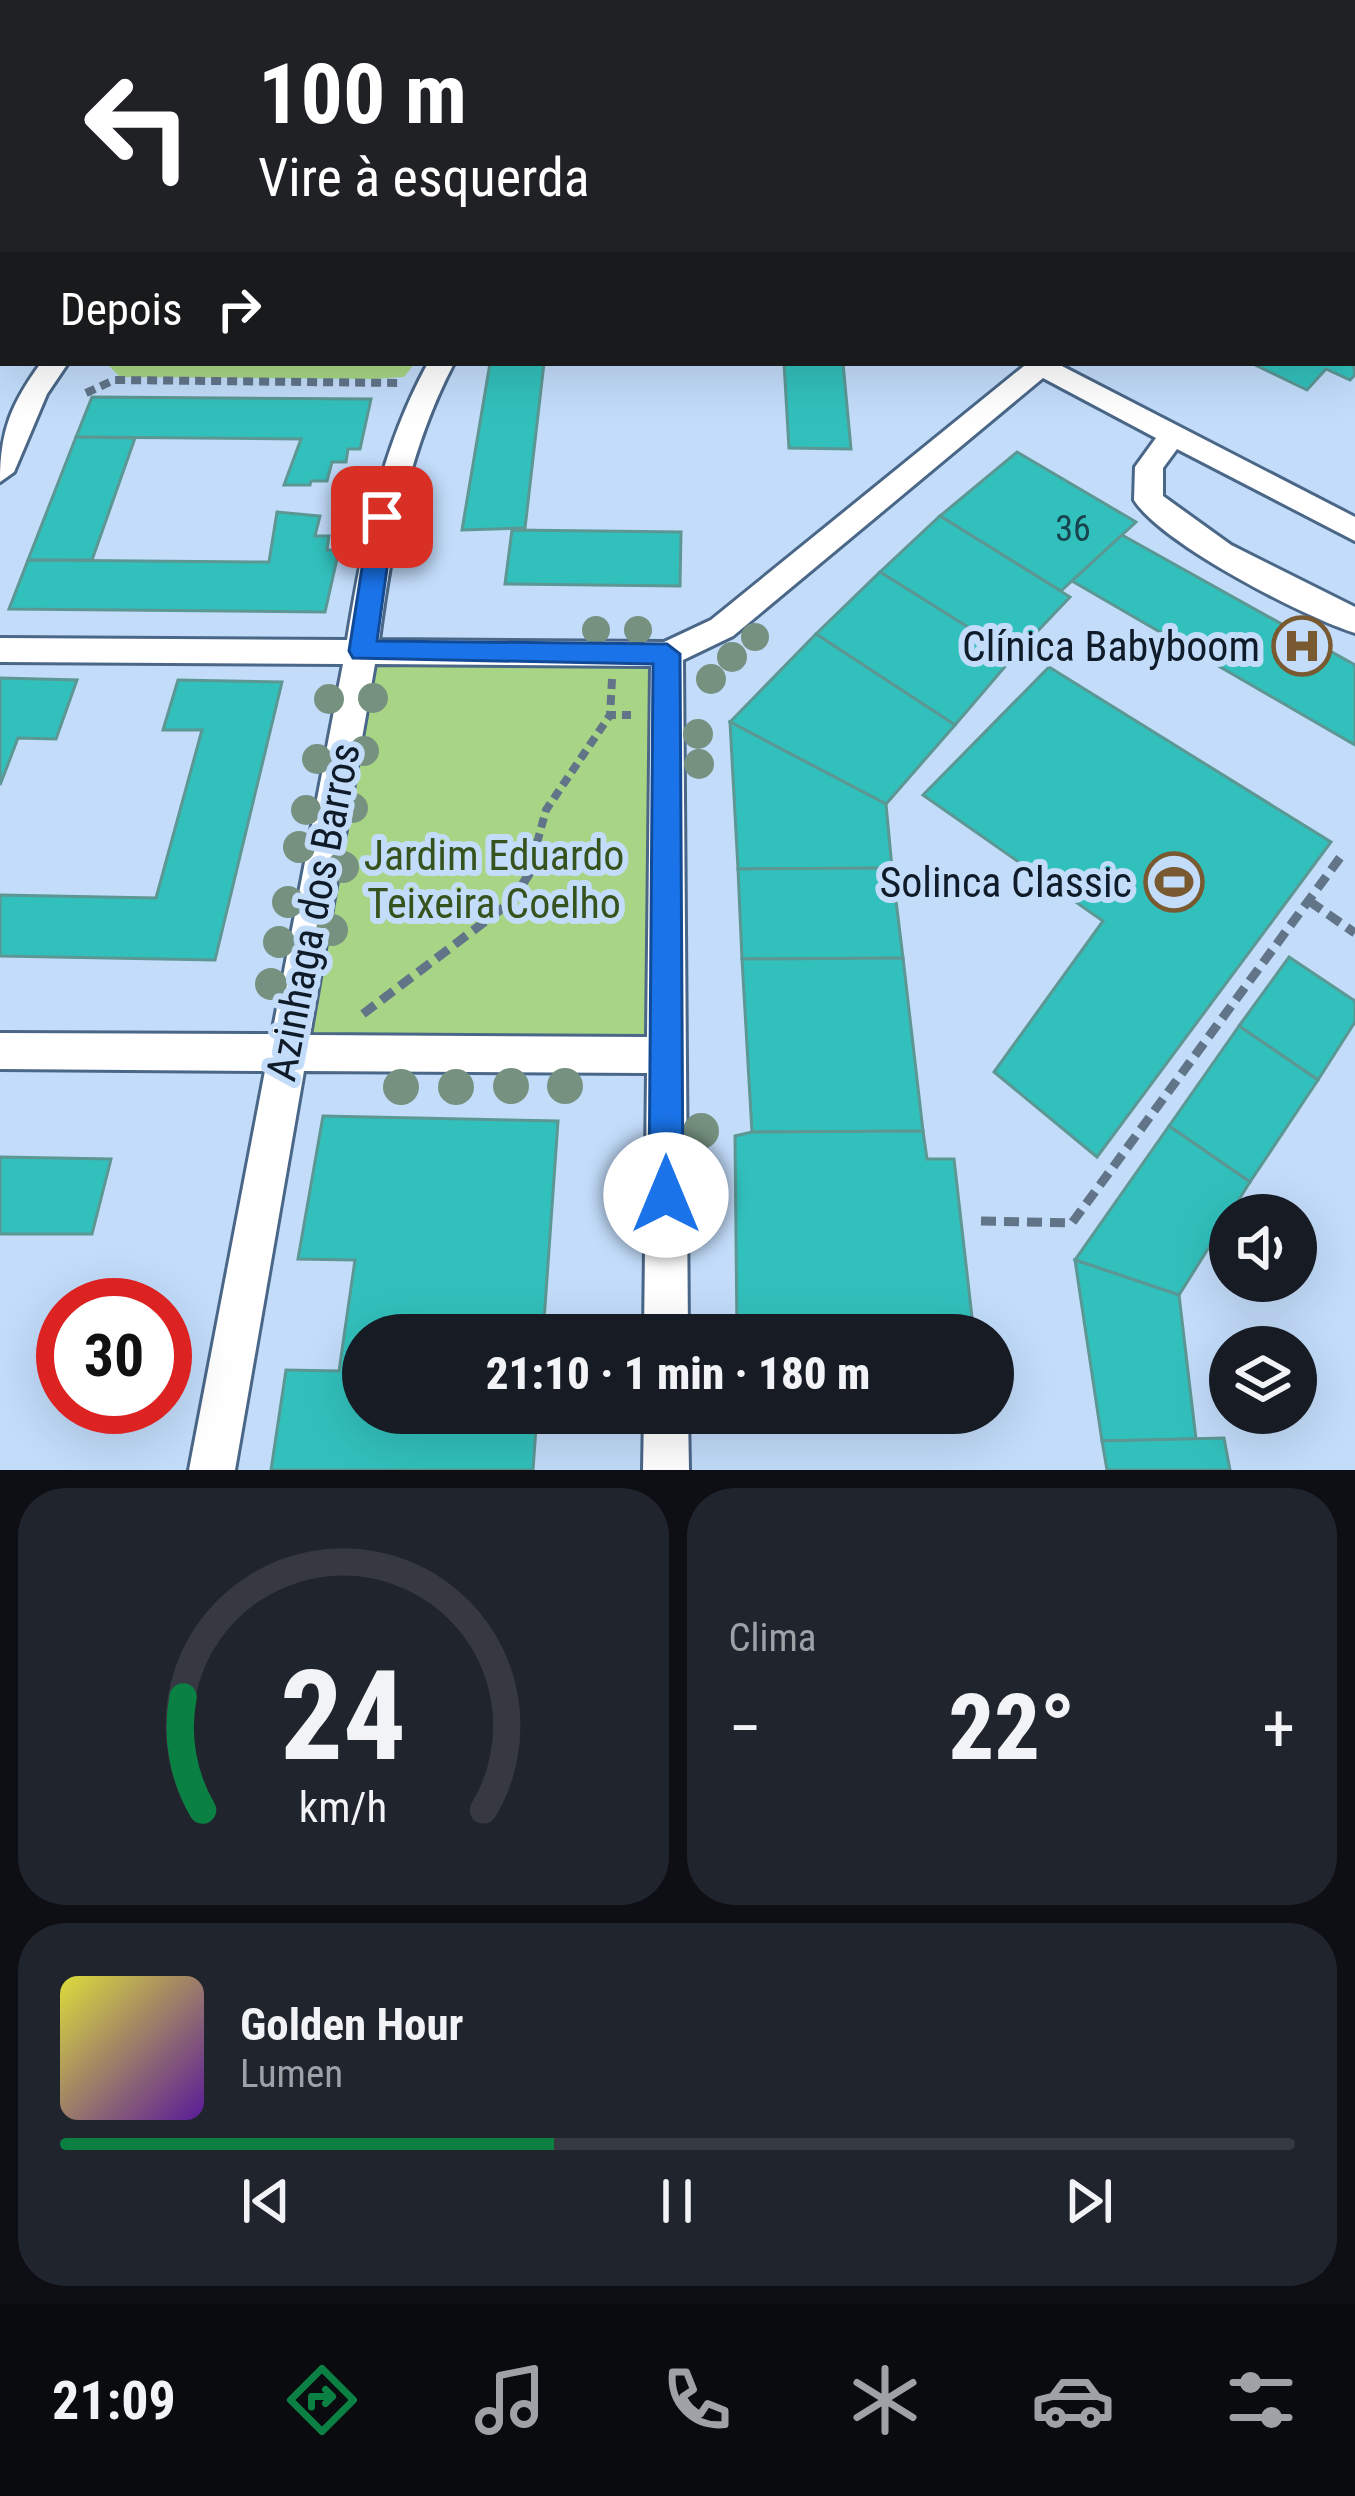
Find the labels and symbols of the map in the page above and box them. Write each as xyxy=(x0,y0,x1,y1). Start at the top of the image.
pin xyxy=(331,466,433,568)
house number: 36 xyxy=(1055,508,1091,550)
hospital icon: Clínica Babyboom xyxy=(1271,615,1333,677)
place label: Clínica Babyboom xyxy=(962,622,1260,671)
street label: Azinhaga dos Barros xyxy=(256,739,370,1085)
park label: Jardim Eduardo Teixeira Coelho xyxy=(364,831,624,928)
sports icon: Solinca Classic xyxy=(1143,851,1205,913)
place label: Solinca Classic xyxy=(879,858,1132,907)
position arrow xyxy=(603,1132,729,1258)
speed limit sign: 30 xyxy=(36,1278,192,1434)

